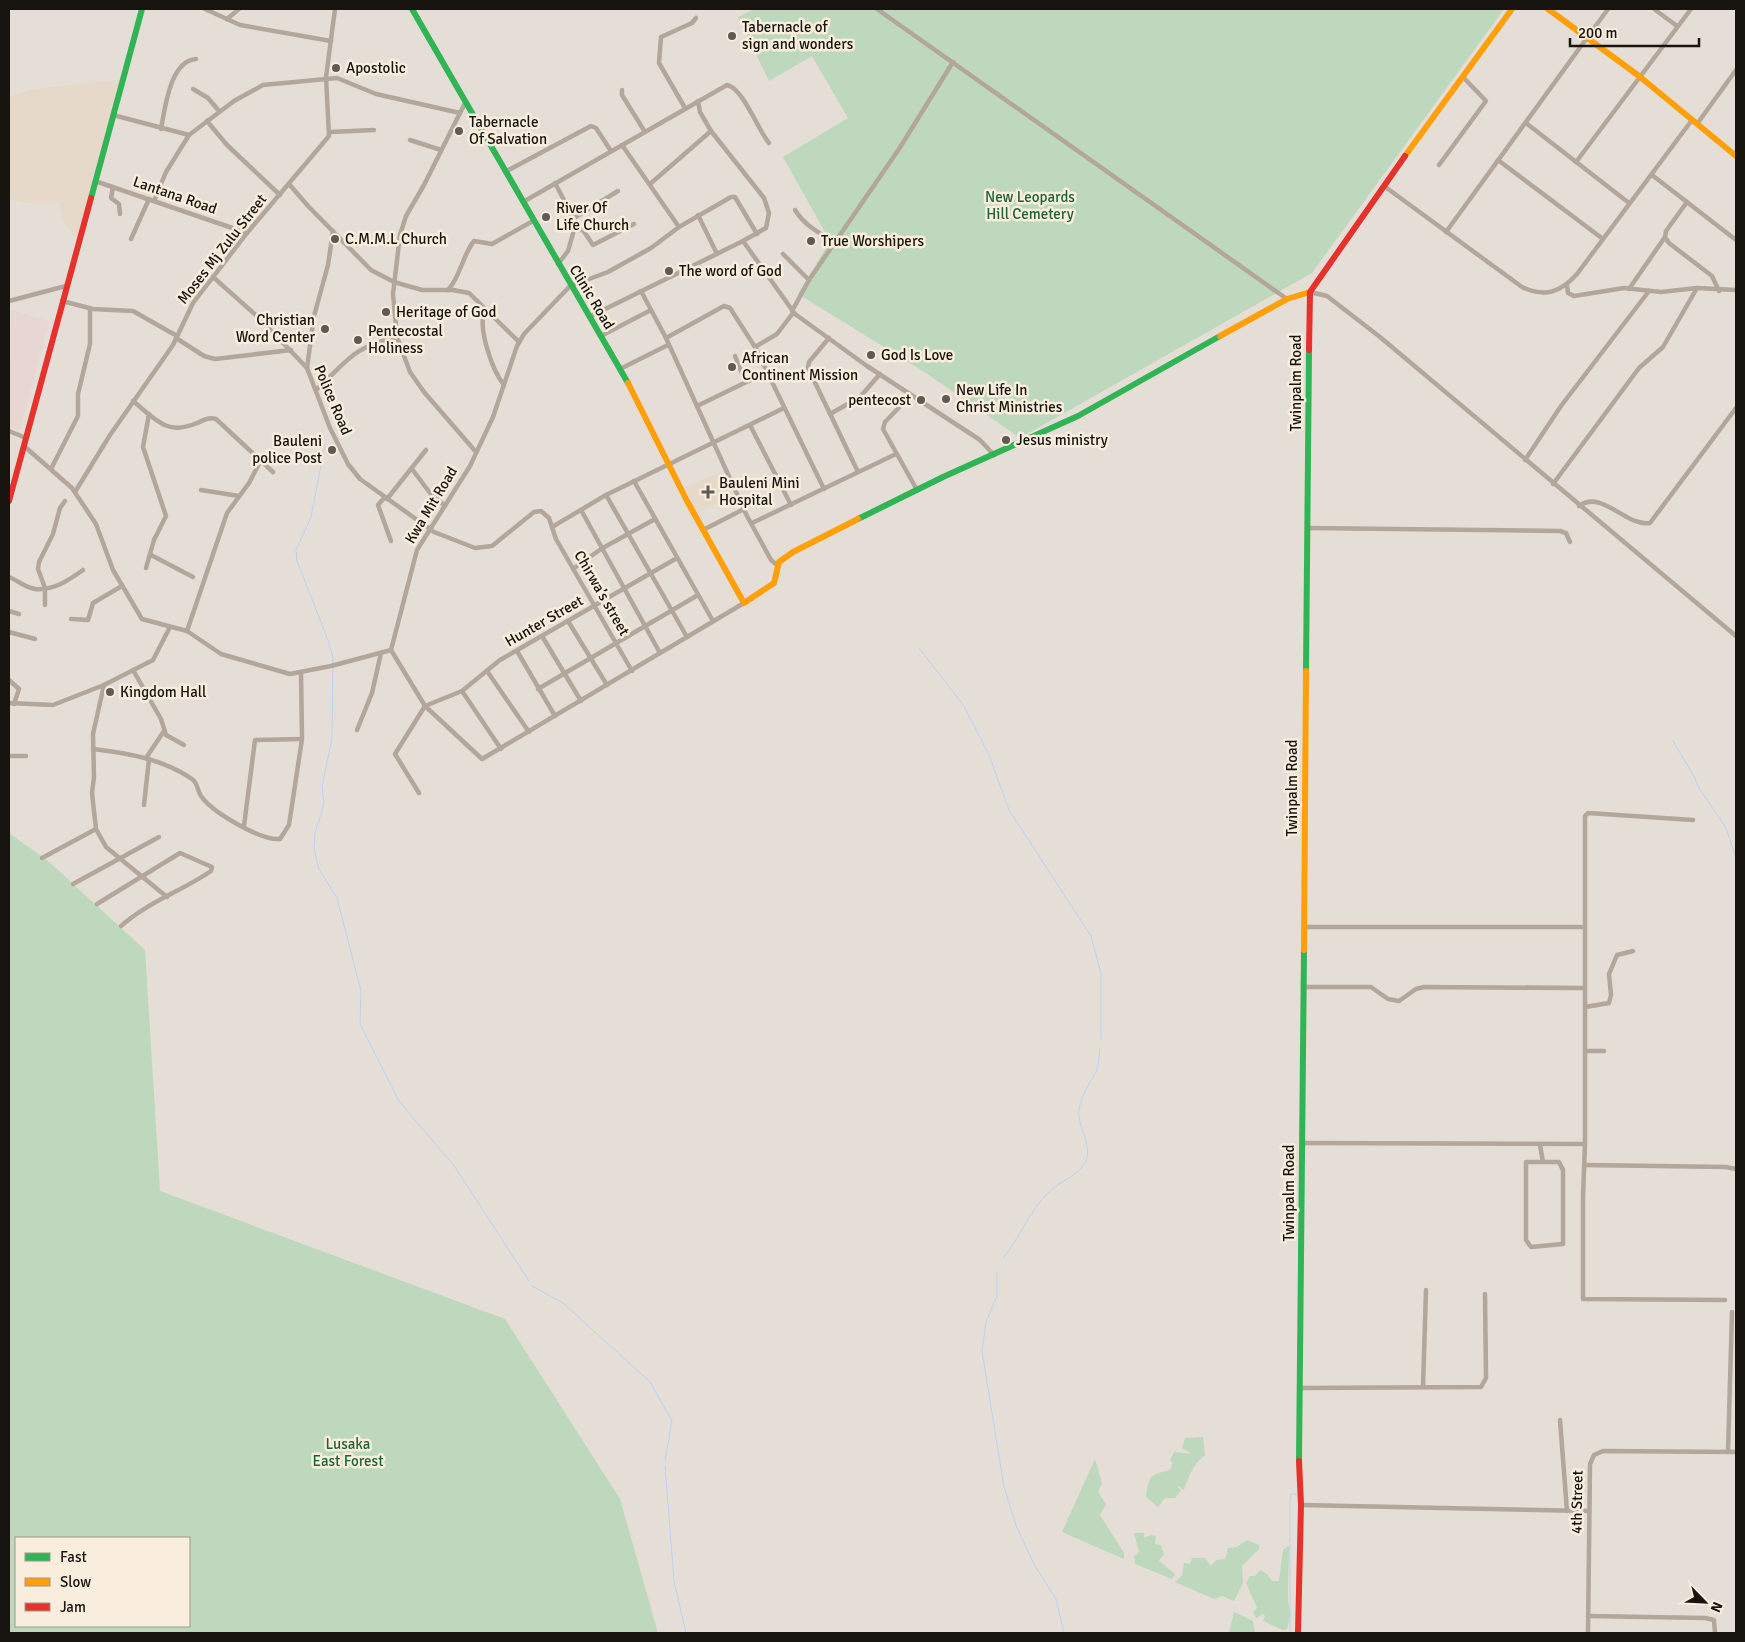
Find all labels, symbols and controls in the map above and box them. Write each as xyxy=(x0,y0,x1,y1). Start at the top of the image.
scale bar xyxy=(1570,15,1699,47)
place label: Tabernacle of sign and wonders xyxy=(742,18,854,53)
text: 200 m xyxy=(1578,24,1618,42)
marker: Tabernacle of sign and wonders xyxy=(726,30,738,42)
place label: Apostolic xyxy=(346,59,406,77)
marker: Apostolic xyxy=(330,62,342,74)
place label: Tabernacle Of Salvation xyxy=(469,113,547,148)
marker: Tabernacle Of Salvation xyxy=(453,125,465,137)
street label: Lantana Road xyxy=(131,172,219,218)
park label: New Leopards Hill Cemetery xyxy=(985,188,1075,223)
street label: Moses Mj Zulu Street xyxy=(174,190,270,308)
place label: River Of Life Church xyxy=(556,199,629,234)
marker: River Of Life Church xyxy=(540,211,552,223)
place label: C.M.M.L Church xyxy=(345,230,447,248)
place label: True Worshipers xyxy=(821,232,924,250)
marker: C.M.M.L Church xyxy=(329,233,341,245)
marker: True Worshipers xyxy=(805,235,817,247)
street label: Clinic Road xyxy=(566,261,618,333)
place label: The word of God xyxy=(679,262,782,280)
marker: The word of God xyxy=(663,265,675,277)
place label: Heritage of God xyxy=(396,303,496,321)
marker: Heritage of God xyxy=(380,306,392,318)
place label: Christian Word Center xyxy=(236,311,315,346)
place label: Pentecostal Holiness xyxy=(368,322,443,357)
marker: Christian Word Center xyxy=(319,323,331,335)
marker: Pentecostal Holiness xyxy=(352,334,364,346)
street label: Twinpalm Road xyxy=(1287,334,1305,431)
place label: God Is Love xyxy=(881,346,953,364)
place label: African Continent Mission xyxy=(742,349,858,384)
marker: God Is Love xyxy=(865,349,877,361)
marker: African Continent Mission xyxy=(726,361,738,373)
street label: Police Road xyxy=(310,362,356,438)
place label: New Life In Christ Ministries xyxy=(956,381,1063,416)
place label: pentecost xyxy=(848,391,911,409)
marker: New Life In Christ Ministries xyxy=(940,393,952,405)
marker: pentecost xyxy=(915,394,927,406)
place label: Jesus ministry xyxy=(1016,431,1108,449)
place label: Bauleni police Post xyxy=(252,432,322,467)
marker: Jesus ministry xyxy=(1000,434,1012,446)
marker: Bauleni police Post xyxy=(326,444,338,456)
street label: Kwa Mit Road xyxy=(401,463,461,547)
place label: Bauleni Mini Hospital xyxy=(719,474,800,509)
marker: Bauleni Mini Hospital xyxy=(701,485,715,499)
street label: Chirwa’s street xyxy=(570,547,634,639)
street label: Hunter Street xyxy=(502,591,586,651)
place label: Kingdom Hall xyxy=(120,683,206,701)
marker: Kingdom Hall xyxy=(104,686,116,698)
street label: Twinpalm Road xyxy=(1283,739,1301,836)
street label: Twinpalm Road xyxy=(1280,1144,1298,1241)
park label: Lusaka East Forest xyxy=(313,1435,383,1470)
street label: 4th Street xyxy=(1567,1470,1587,1534)
legend xyxy=(15,1537,190,1627)
text: Fast xyxy=(60,1548,87,1566)
text: Slow xyxy=(60,1573,91,1591)
north arrow xyxy=(1680,1577,1730,1627)
text: Jam xyxy=(60,1598,86,1616)
text: N xyxy=(1707,1599,1726,1615)

